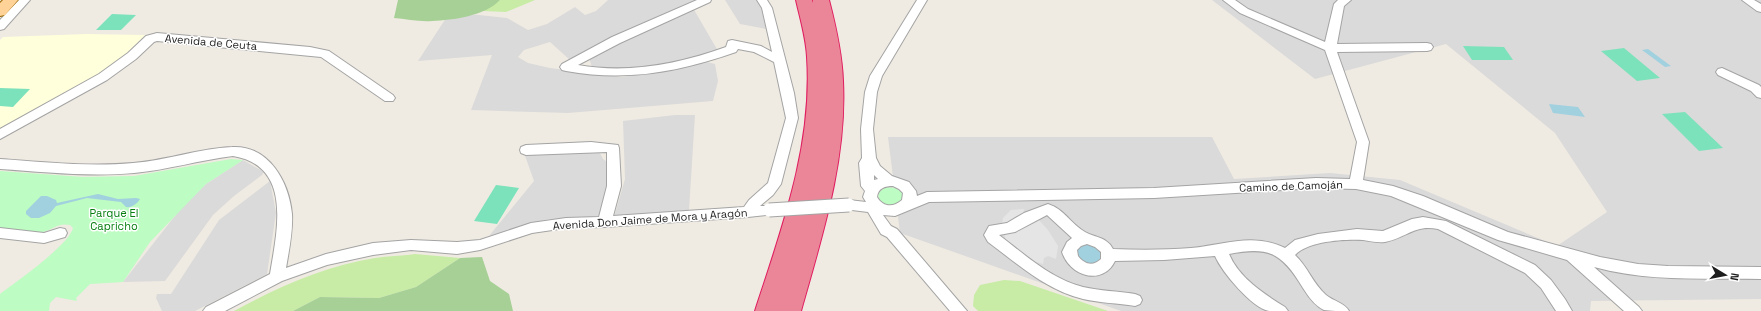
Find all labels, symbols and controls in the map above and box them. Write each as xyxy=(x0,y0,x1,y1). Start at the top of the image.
street label: Avenida de Ceuta xyxy=(164,31,258,53)
street label: Camino de Camoján xyxy=(1239,177,1343,195)
street label: Avenida Don Jaime de Mora y Aragón xyxy=(552,205,748,233)
park label: Parque El Capricho xyxy=(90,206,138,233)
north arrow xyxy=(1705,255,1745,295)
text: N xyxy=(1727,272,1742,282)

